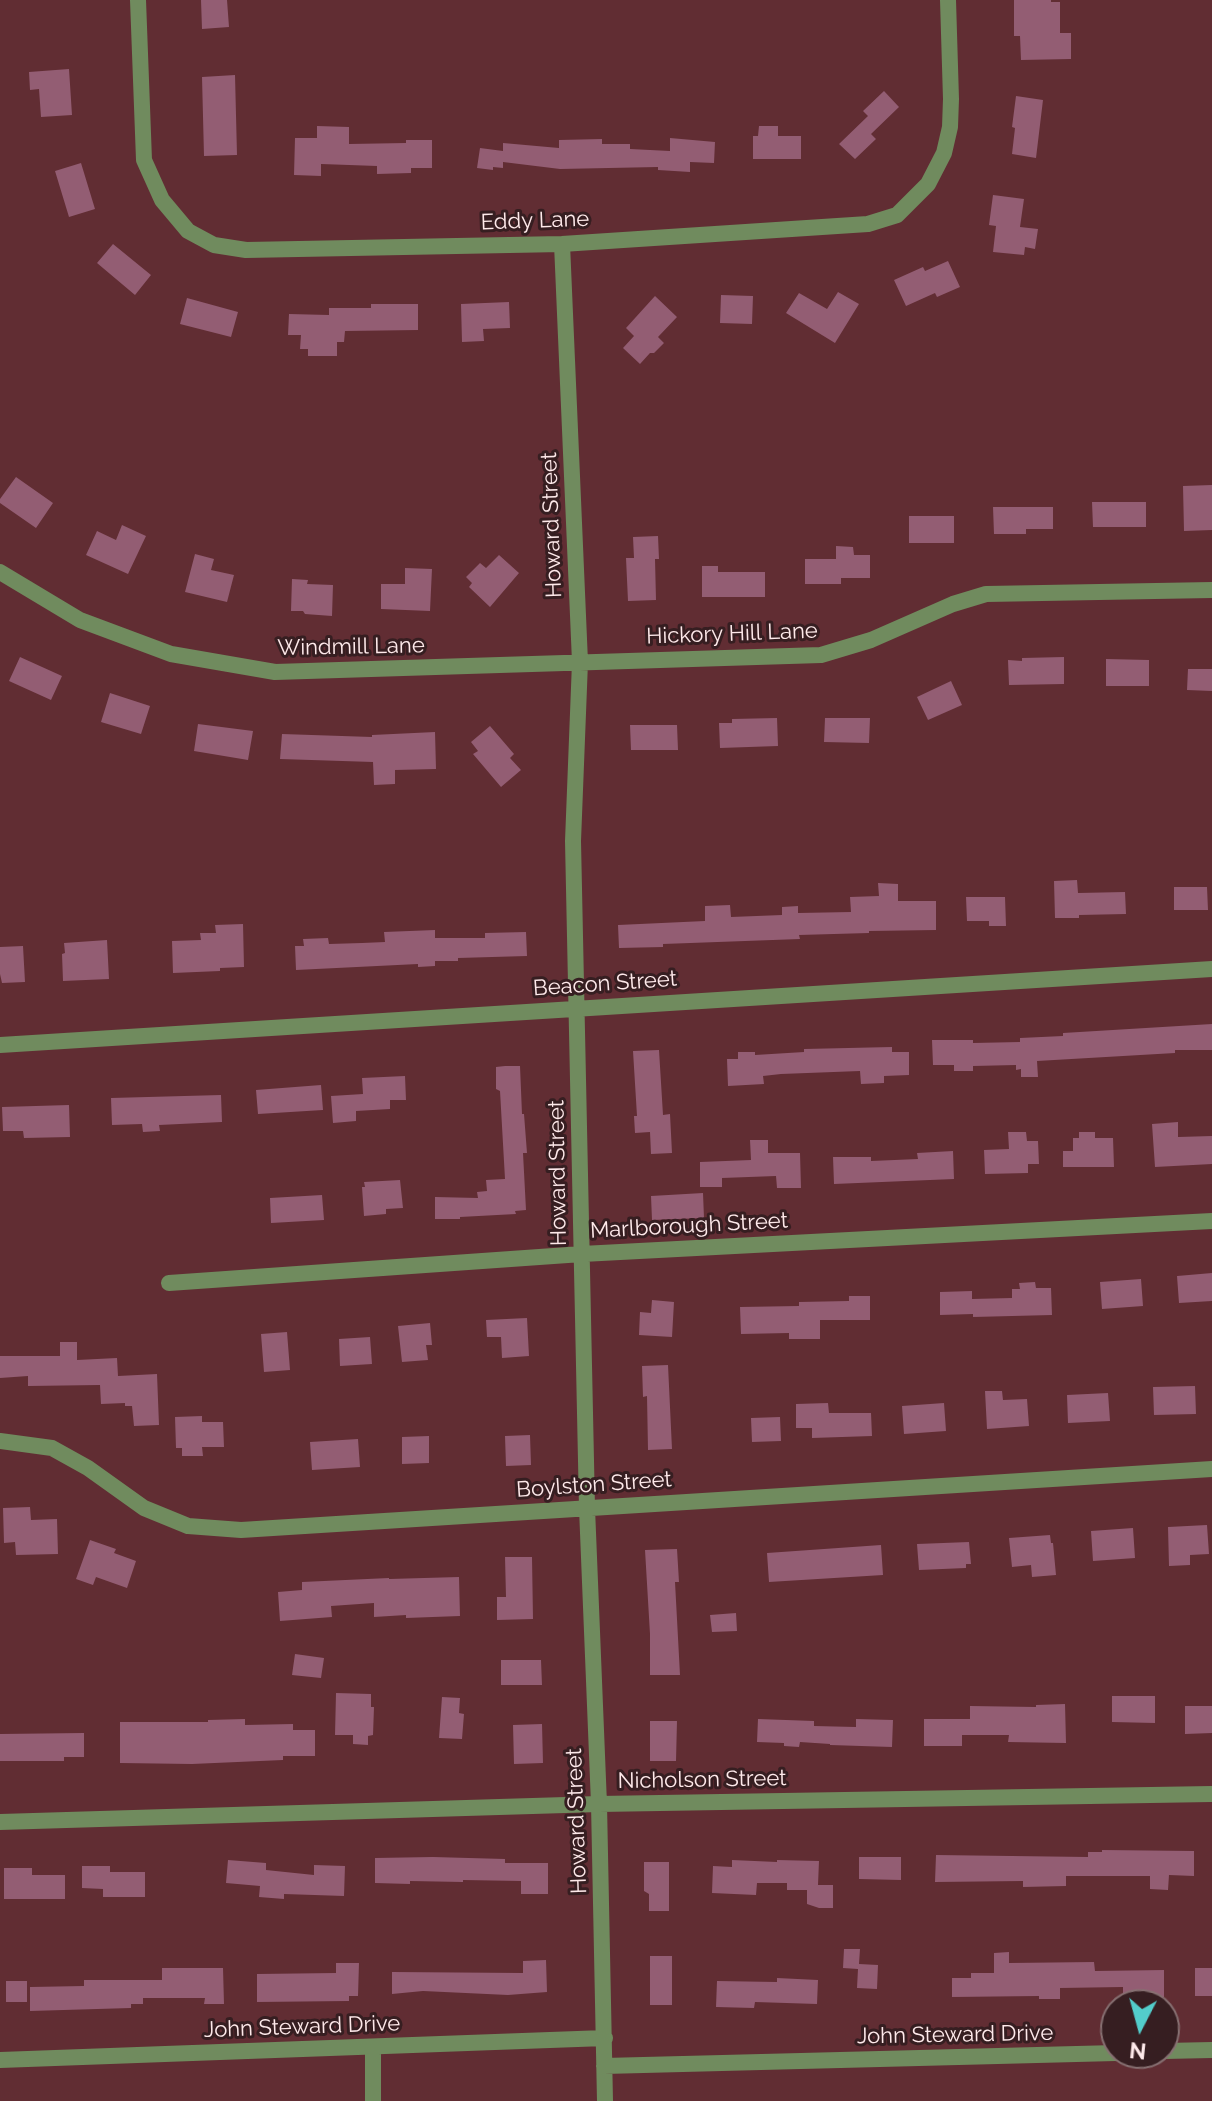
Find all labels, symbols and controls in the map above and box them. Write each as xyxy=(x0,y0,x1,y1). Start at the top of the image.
street label: Eddy Lane xyxy=(480,206,590,236)
street label: Howard Street xyxy=(536,452,568,598)
street label: Hickory Hill Lane xyxy=(646,618,818,650)
street label: Windmill Lane xyxy=(277,633,425,661)
street label: Beacon Street xyxy=(532,966,678,1002)
street label: Howard Street xyxy=(544,1100,572,1246)
street label: Marlborough Street xyxy=(589,1208,789,1244)
street label: Boylston Street xyxy=(515,1466,673,1504)
street label: Howard Street xyxy=(561,1748,593,1894)
street label: Nicholson Street xyxy=(617,1765,787,1795)
north arrow xyxy=(1100,1989,1180,2069)
street label: John Steward Drive xyxy=(203,2010,401,2044)
street label: John Steward Drive xyxy=(857,2020,1053,2050)
text: N xyxy=(1128,2037,1147,2065)

